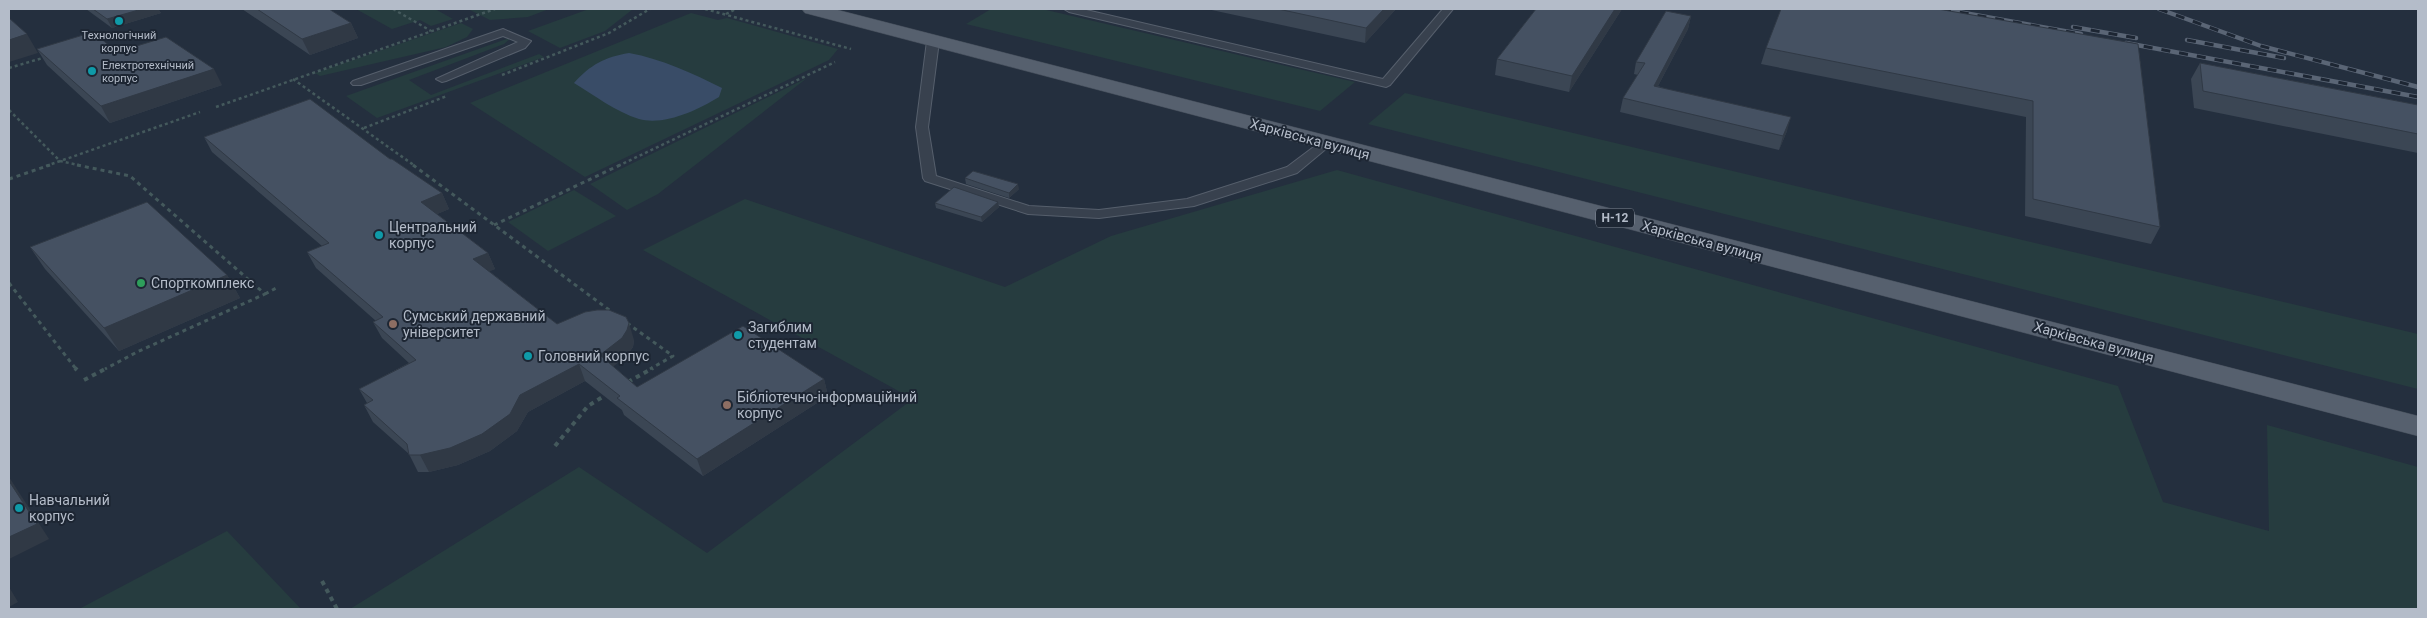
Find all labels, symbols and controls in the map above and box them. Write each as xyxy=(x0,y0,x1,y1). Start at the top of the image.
marker: Технологічний корпус xyxy=(113,15,125,27)
place label: Технологічний корпус xyxy=(82,29,156,55)
place label: Електротехнічний корпус xyxy=(102,59,194,85)
marker: Електротехнічний корпус xyxy=(86,65,98,77)
street label: Харківська вулиця xyxy=(1248,115,1372,163)
road number: Н-12 xyxy=(1596,208,1634,228)
street label: Харківська вулиця xyxy=(1640,217,1764,265)
place label: Центральний корпус xyxy=(389,219,477,251)
marker: Центральний корпус xyxy=(373,229,385,241)
place label: Спорткомплекс xyxy=(151,275,254,291)
marker: Спорткомплекс xyxy=(135,277,147,289)
place label: Сумський державний університет xyxy=(403,308,545,340)
marker: Сумський державний університет xyxy=(387,318,399,330)
street label: Харківська вулиця xyxy=(2032,318,2156,366)
place label: Загиблим студентам xyxy=(748,319,817,351)
marker: Загиблим студентам xyxy=(732,329,744,341)
place label: Головний корпус xyxy=(538,348,649,364)
marker: Головний корпус xyxy=(522,350,534,362)
place label: Бібліотечно-інформаційний корпус xyxy=(737,389,917,421)
marker: Бібліотечно-інформаційний корпус xyxy=(721,399,733,411)
place label: Навчальний корпус xyxy=(29,492,110,524)
marker: Навчальний корпус xyxy=(13,502,25,514)

